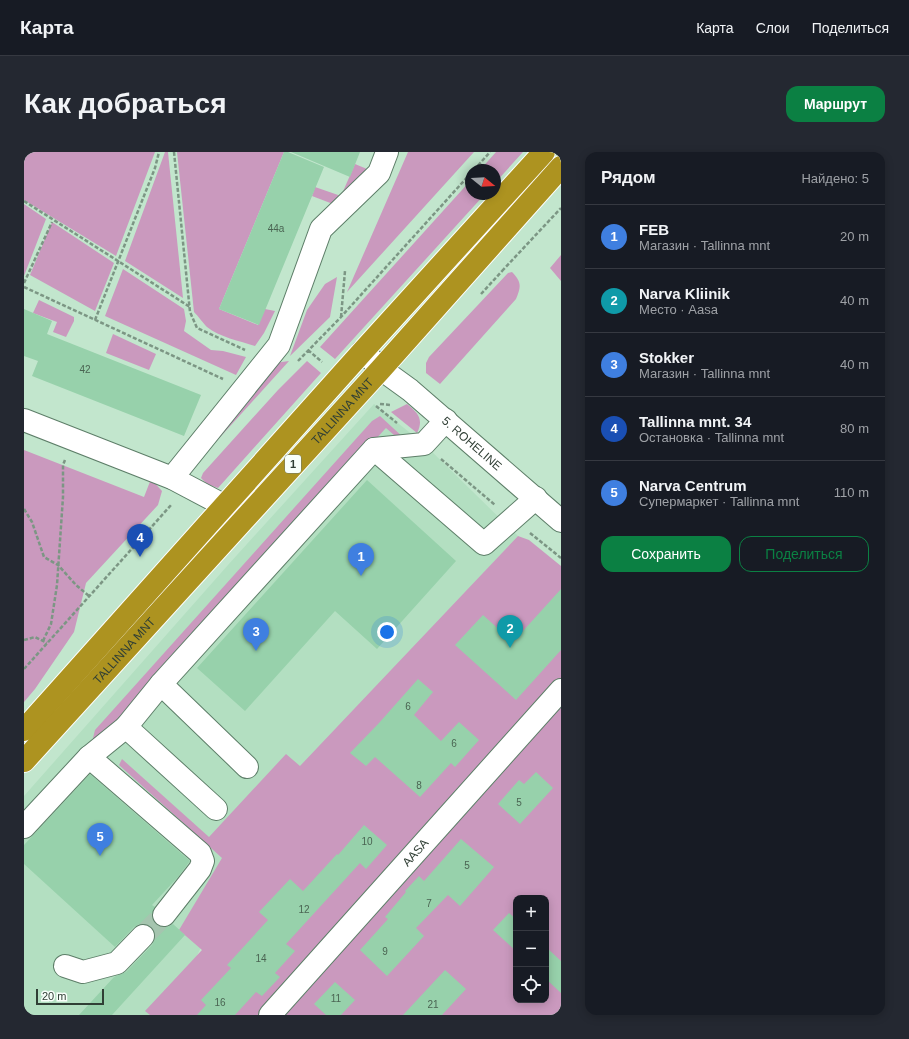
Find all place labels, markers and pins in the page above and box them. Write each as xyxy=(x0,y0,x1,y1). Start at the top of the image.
pin: 4 xyxy=(127,524,153,557)
pin: 1 xyxy=(348,543,374,576)
pin: 2 xyxy=(497,615,523,648)
pin: 3 xyxy=(243,618,269,651)
pin: 5 xyxy=(87,823,113,856)

